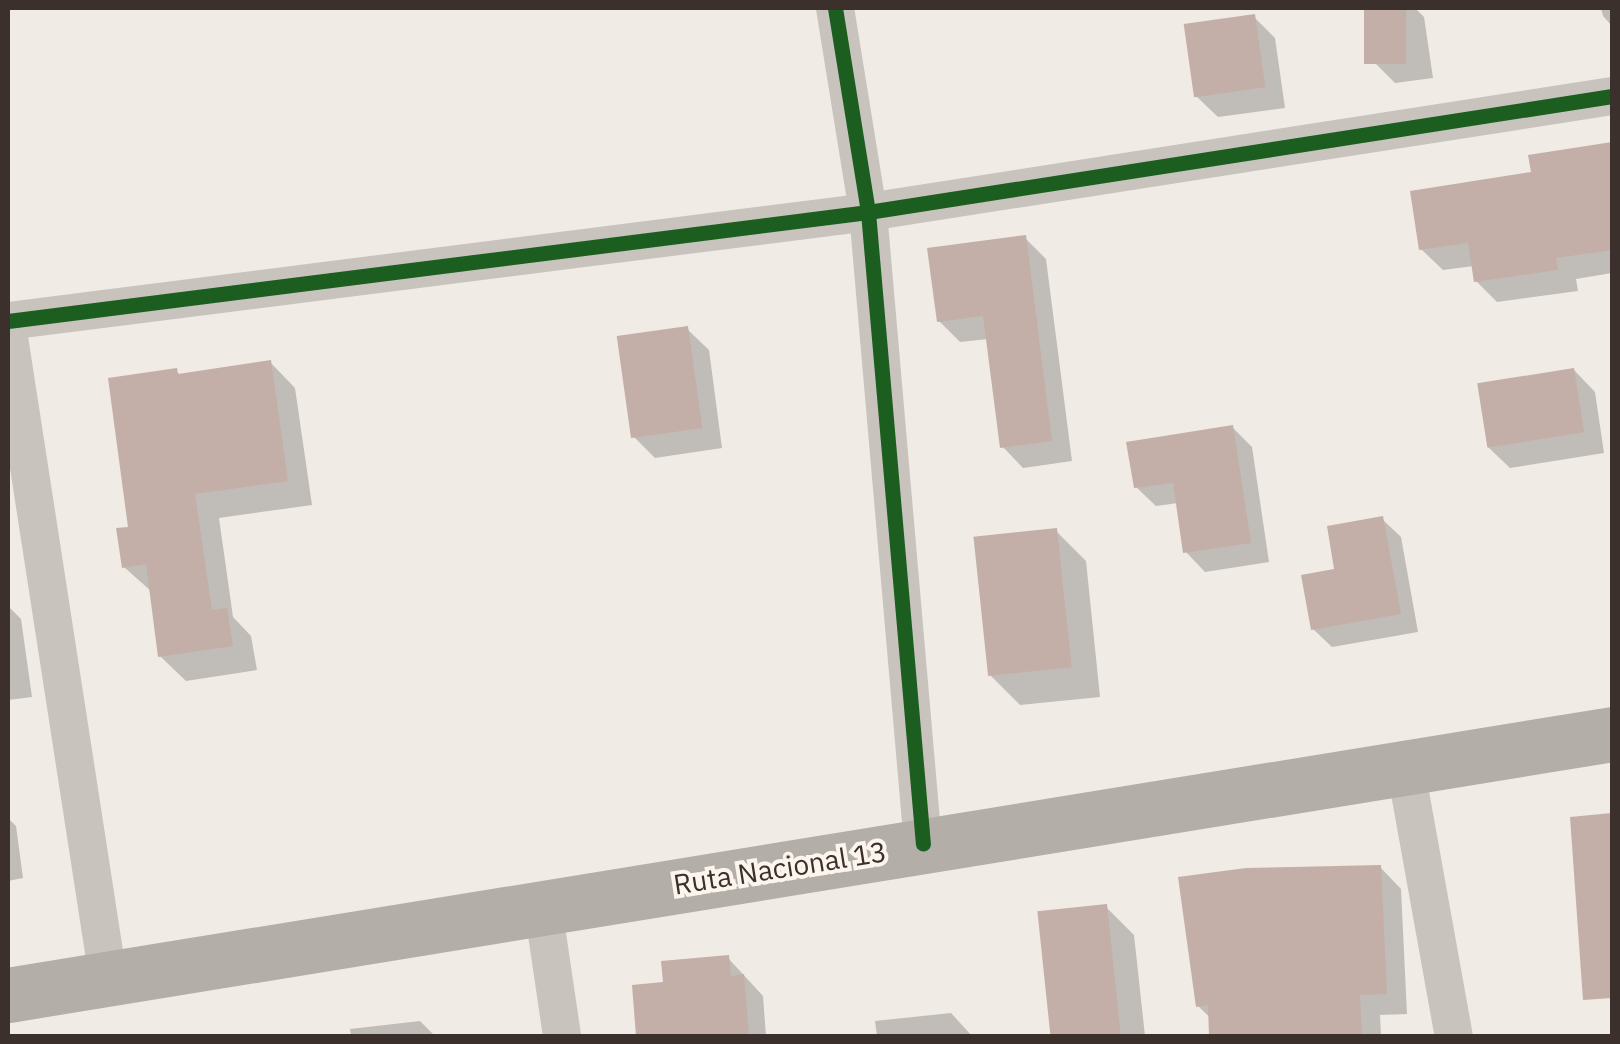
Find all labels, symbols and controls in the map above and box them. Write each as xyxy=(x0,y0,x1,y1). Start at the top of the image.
street label: Ruta Nacional 13 xyxy=(671,835,889,901)

